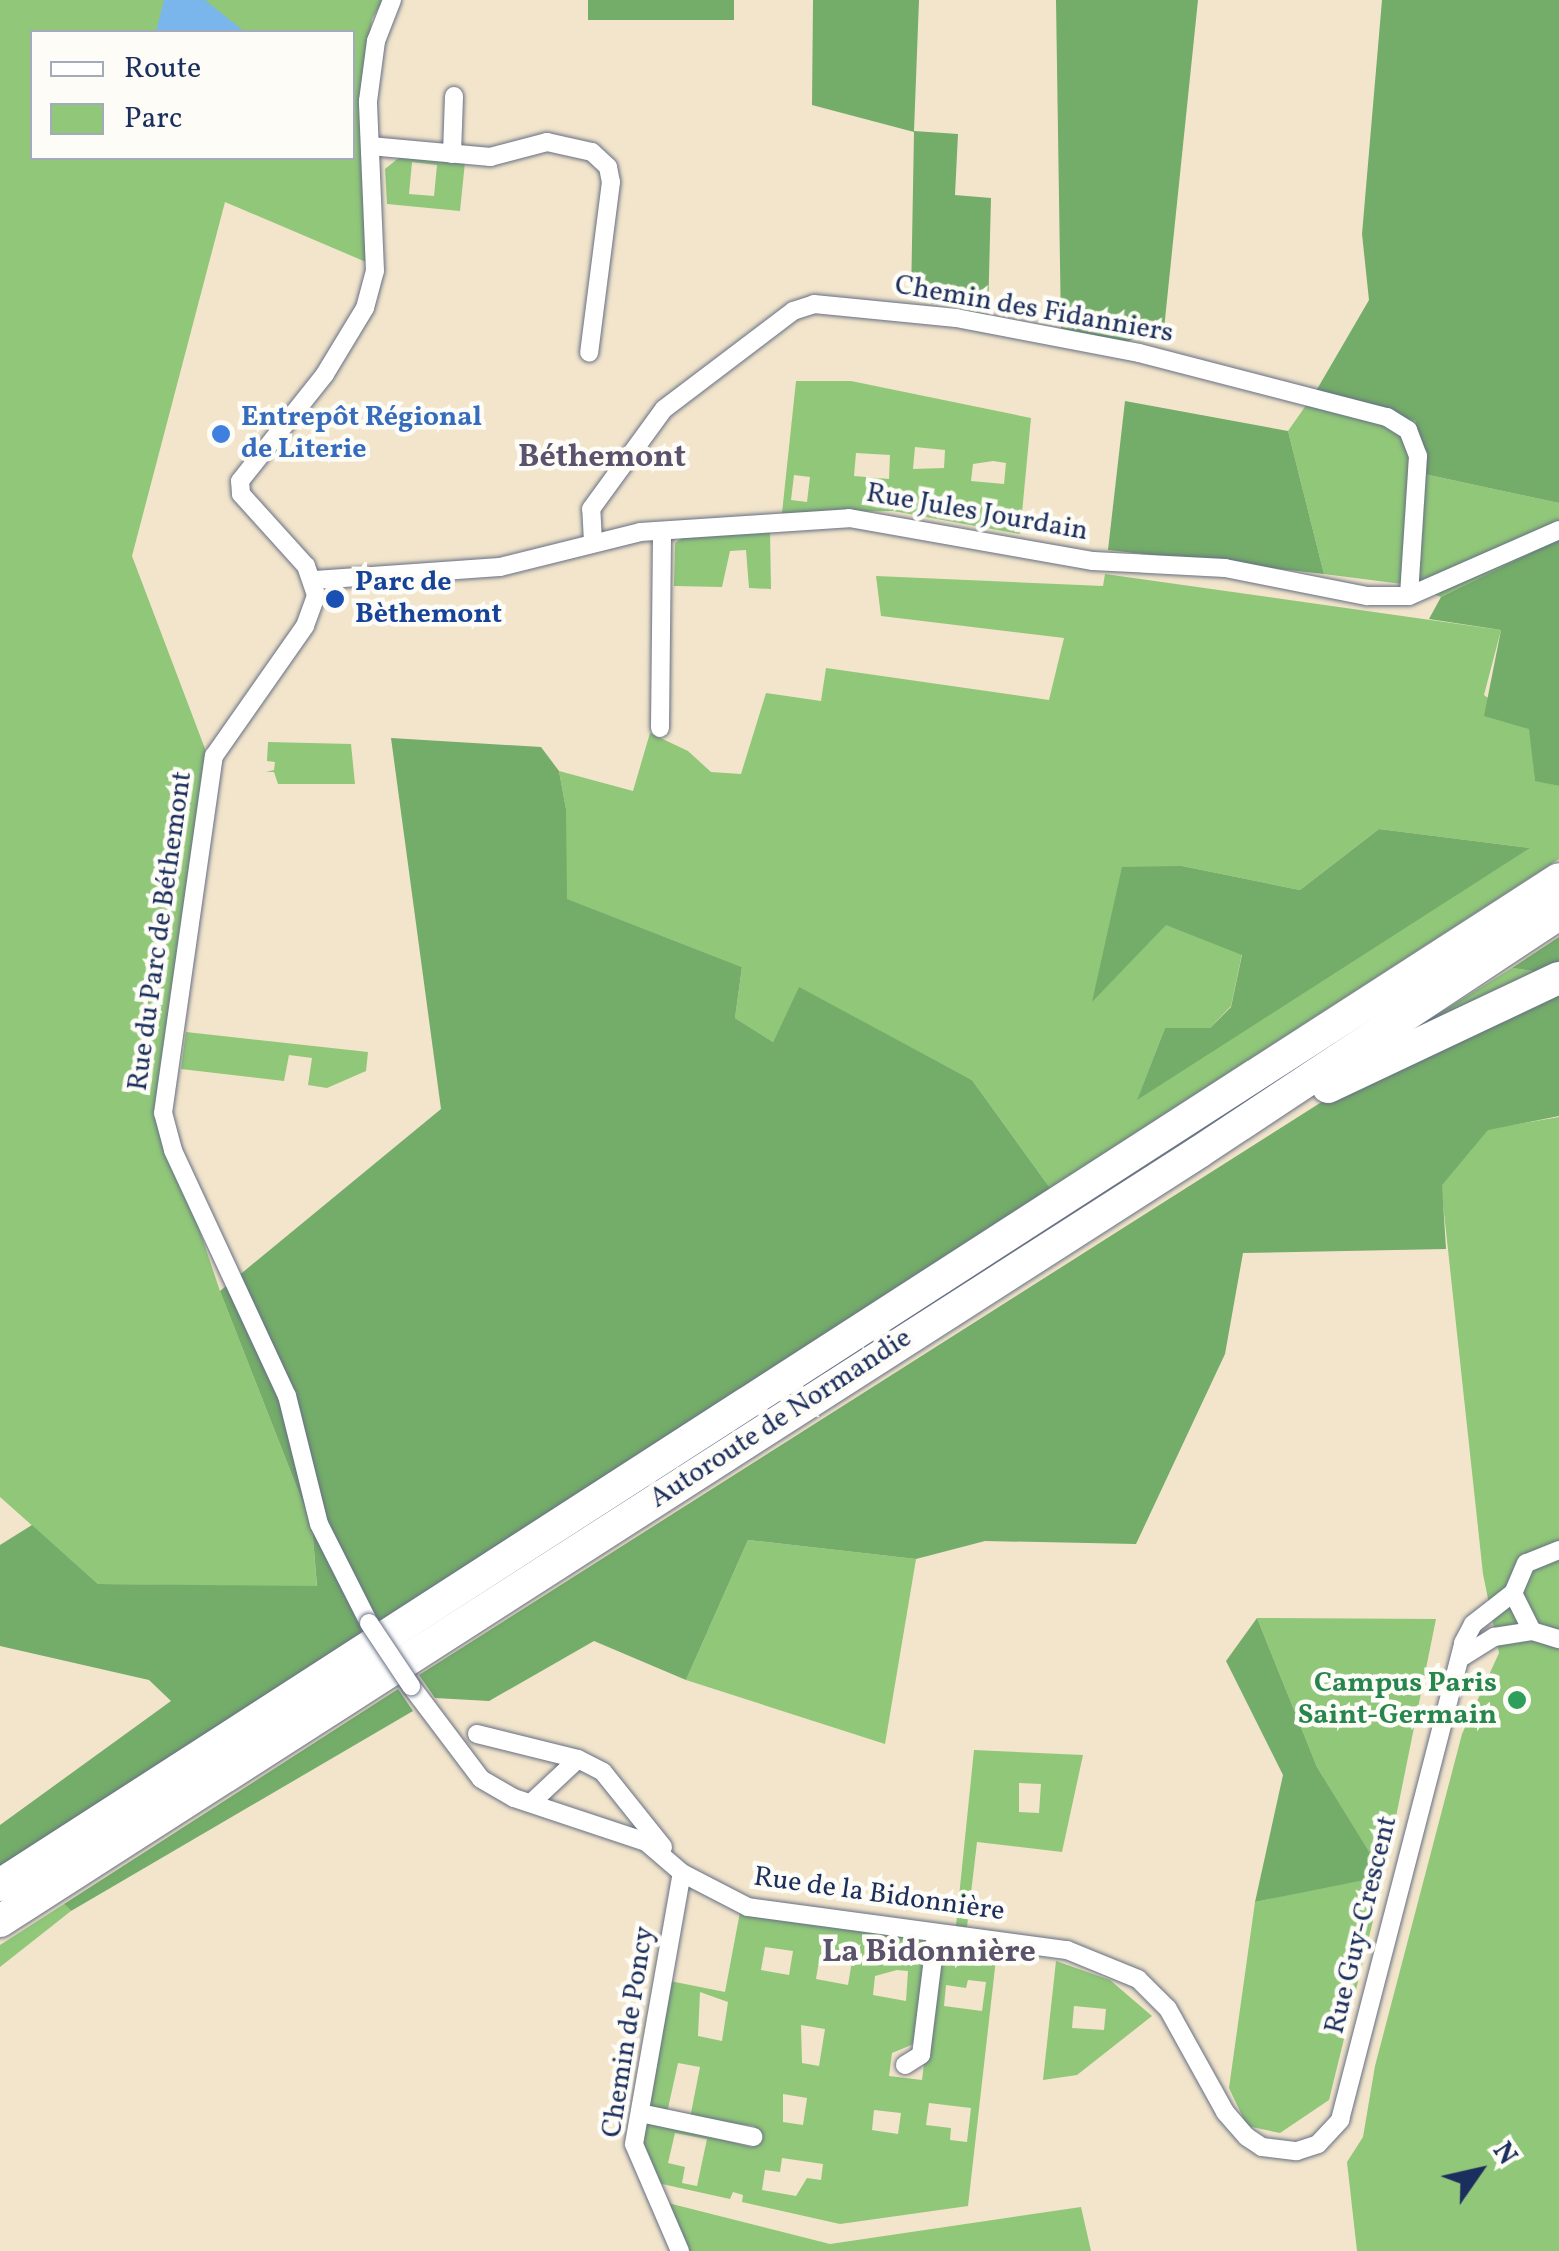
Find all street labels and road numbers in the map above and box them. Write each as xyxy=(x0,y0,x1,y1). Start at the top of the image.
street label: Chemin des Fidanniers xyxy=(892,269,1176,351)
street label: Rue Jules Jourdain xyxy=(864,477,1090,549)
street label: Rue du Parc de Béthemont xyxy=(122,769,200,1093)
street label: Autoroute de Normandie xyxy=(644,1322,918,1516)
street label: Rue Guy-Crescent xyxy=(1319,1813,1405,2037)
street label: Rue de la Bidonnière xyxy=(751,1861,1007,1929)
street label: Chemin de Poncy xyxy=(596,1924,662,2140)

